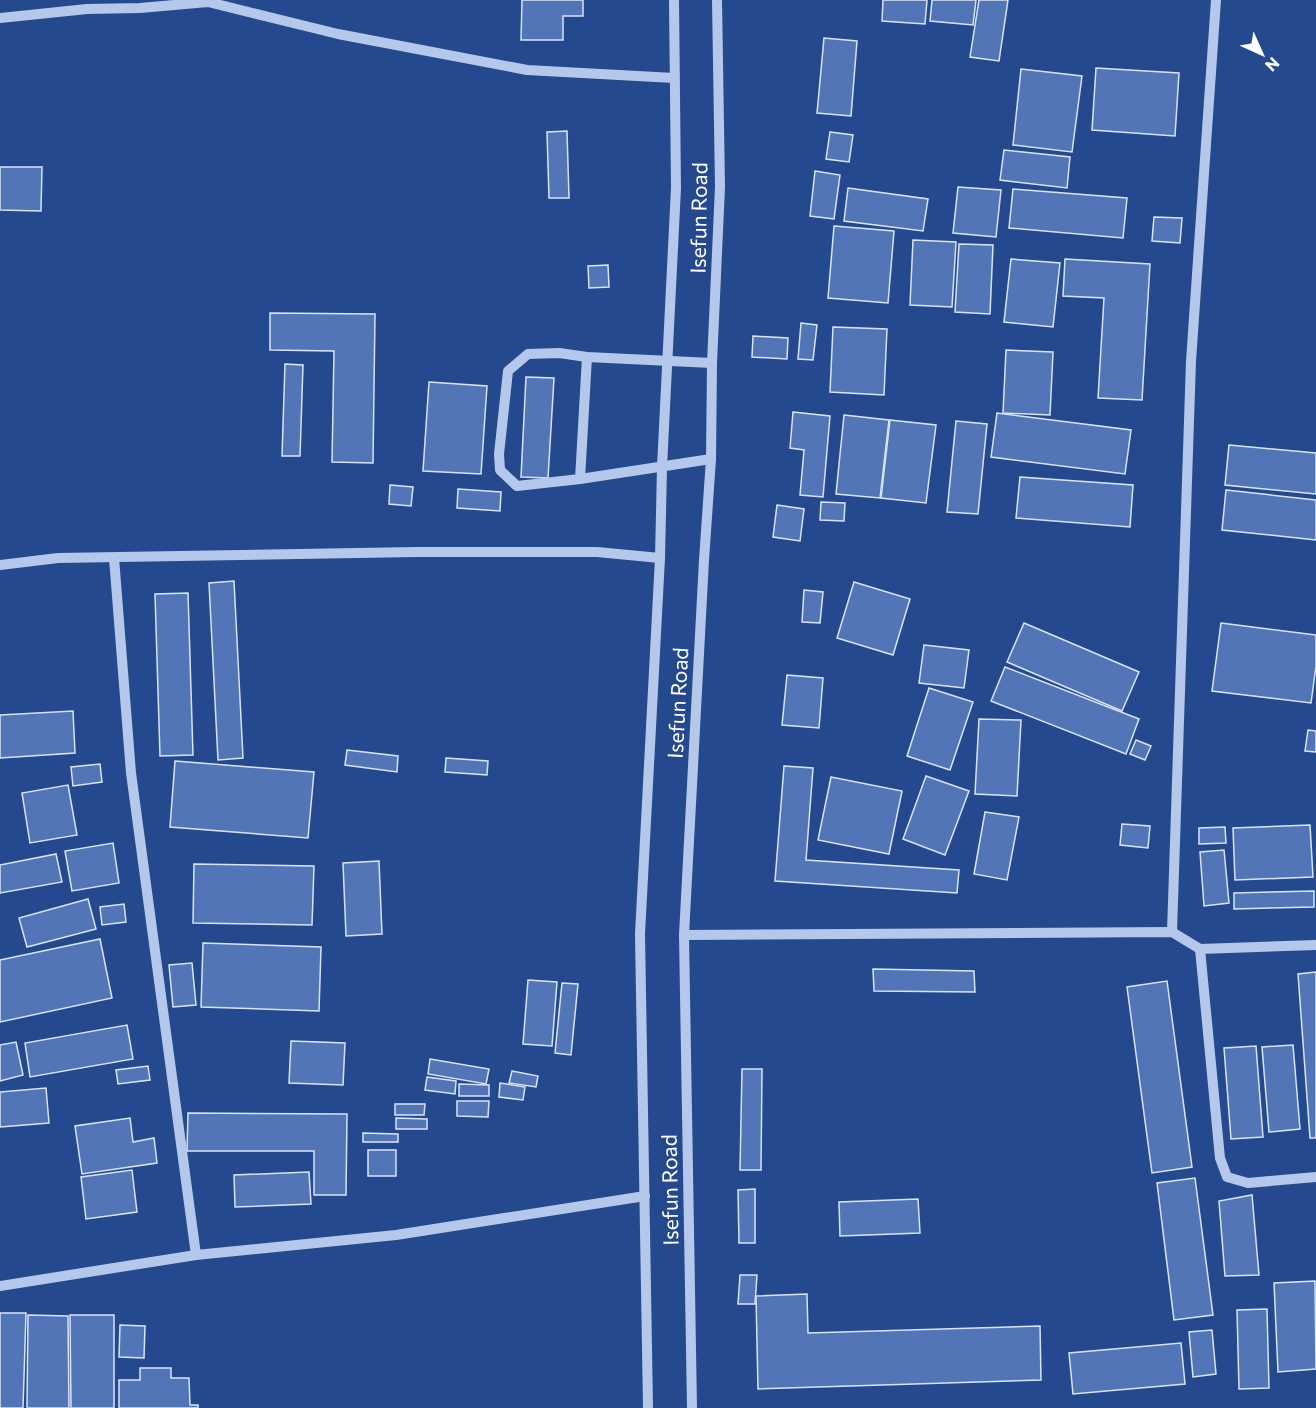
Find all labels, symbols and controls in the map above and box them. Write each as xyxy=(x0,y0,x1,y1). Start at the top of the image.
north arrow xyxy=(1232,24,1292,84)
text: N xyxy=(1262,54,1284,76)
street label: Isefun Road xyxy=(685,162,711,274)
street label: Isefun Road xyxy=(662,647,692,759)
street label: Isefun Road xyxy=(656,1134,682,1246)

